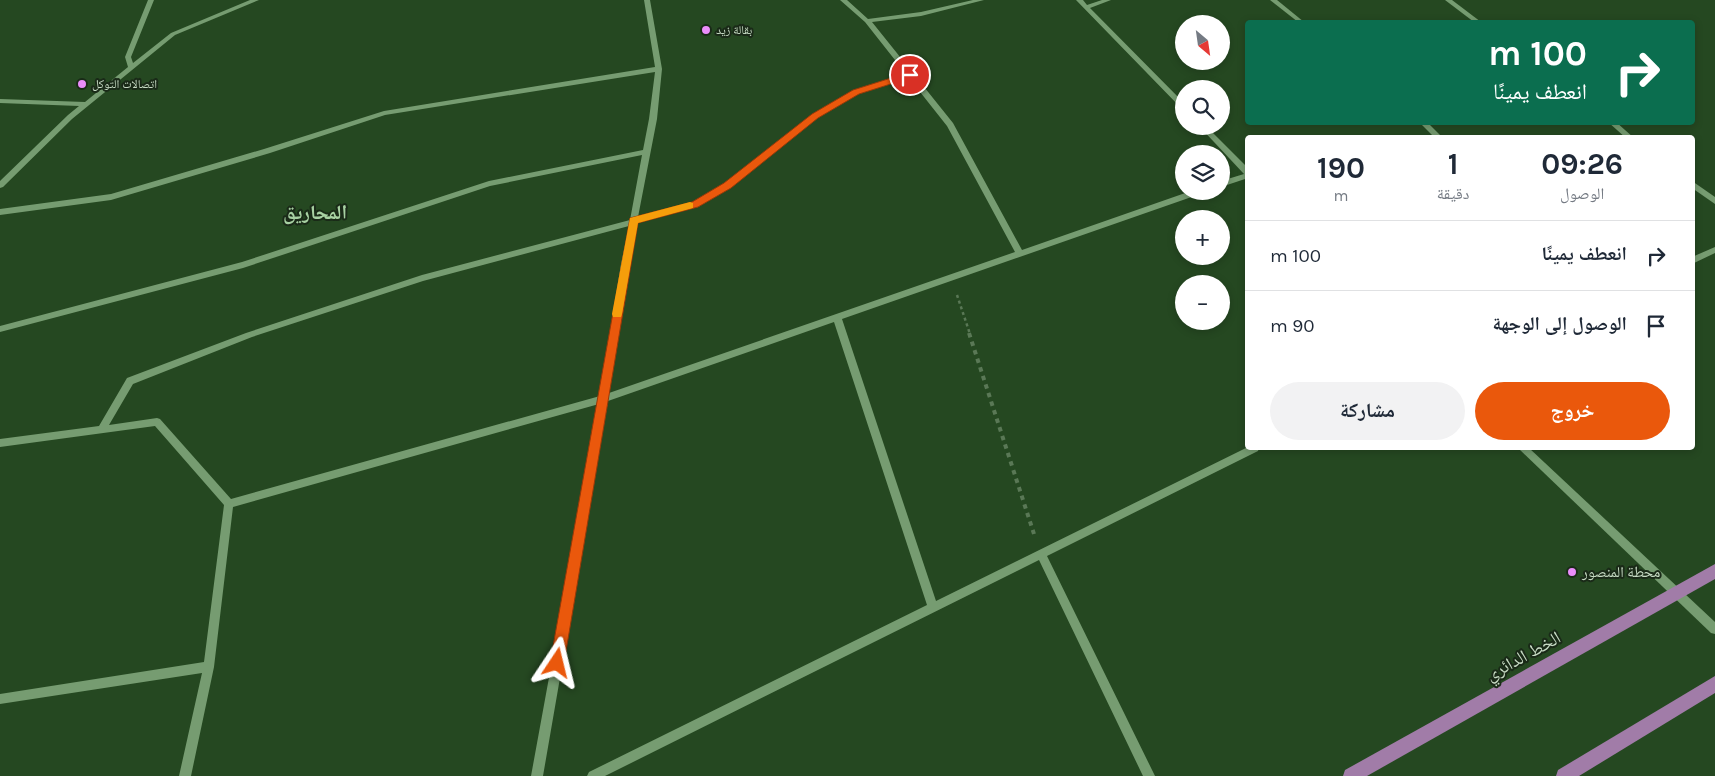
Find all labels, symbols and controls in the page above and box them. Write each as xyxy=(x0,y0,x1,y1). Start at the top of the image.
north arrow xyxy=(1175,15,1230,70)
map controls xyxy=(1175,15,1230,330)
place label: بقالة زيد xyxy=(716,23,752,37)
marker: بقالة زيد xyxy=(700,24,712,36)
text: 100 m xyxy=(1488,33,1587,74)
icon: right xyxy=(1605,40,1670,105)
pin xyxy=(889,54,931,96)
icon: arrive xyxy=(896,61,924,89)
place label: اتصالات التوكل xyxy=(92,77,157,91)
marker: اتصالات التوكل xyxy=(76,78,88,90)
text: انعطف يمينًا xyxy=(1493,79,1587,105)
button: search xyxy=(1175,80,1230,135)
button: layers xyxy=(1175,145,1230,200)
text: 1 xyxy=(1448,146,1458,182)
text: 09:26 xyxy=(1541,146,1623,182)
text: 190 xyxy=(1317,150,1365,186)
text: دقيقة xyxy=(1437,184,1469,203)
text: الوصول xyxy=(1560,184,1604,203)
text: m xyxy=(1333,186,1348,205)
district label: المحاريق xyxy=(283,201,347,225)
button: + xyxy=(1175,210,1230,265)
icon: right xyxy=(1642,242,1670,270)
text: انعطف يمينًا xyxy=(1542,243,1627,265)
text: 100 m xyxy=(1270,245,1321,267)
button: − xyxy=(1175,275,1230,330)
icon: arrive xyxy=(1642,312,1670,340)
text: الوصول إلى الوجهة xyxy=(1492,313,1627,335)
text: 90 m xyxy=(1270,315,1315,337)
button: مشاركة xyxy=(1270,382,1465,440)
button: خروج xyxy=(1475,382,1670,440)
place label: محطة المنصور xyxy=(1581,563,1661,581)
marker: محطة المنصور xyxy=(1566,566,1578,578)
street label: الخط الدائري xyxy=(1482,626,1566,689)
position arrow xyxy=(530,636,582,688)

